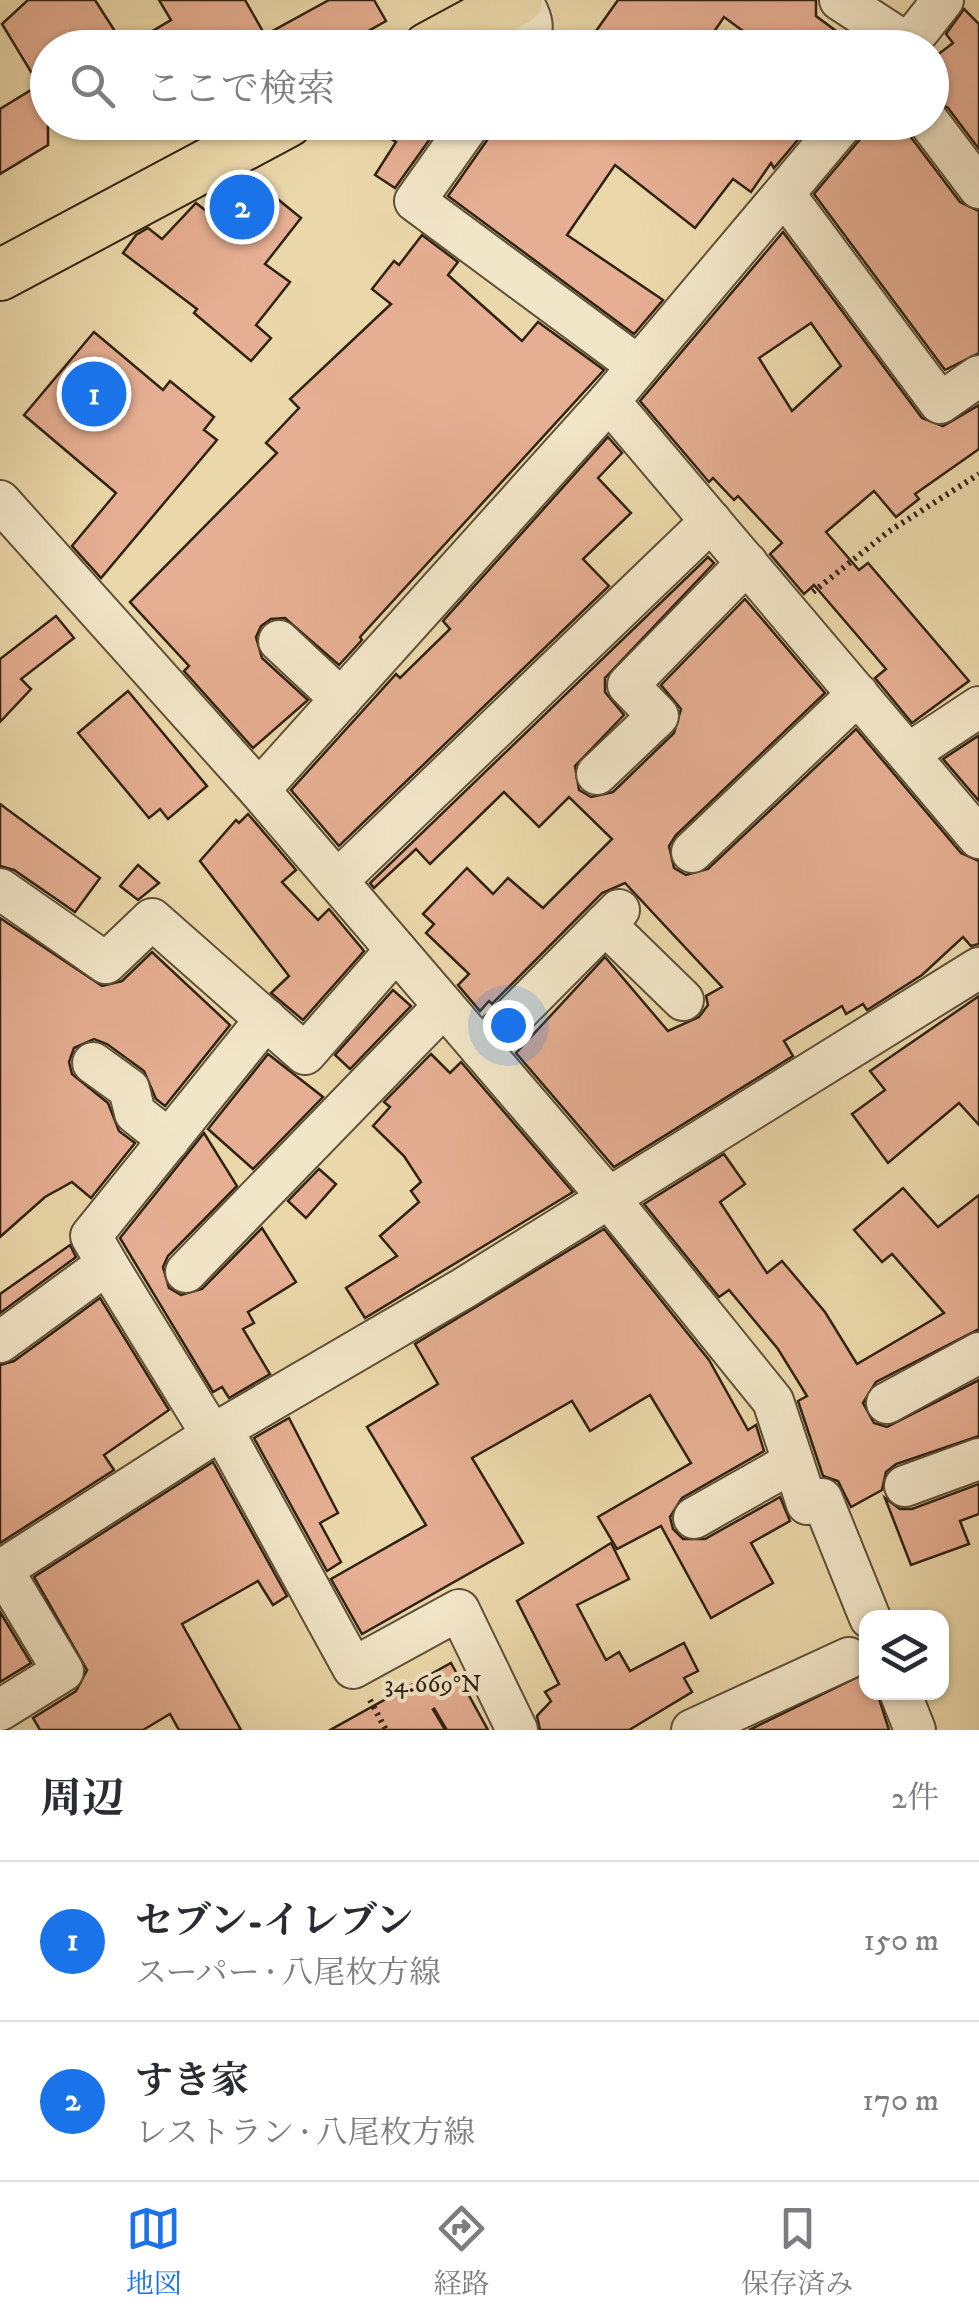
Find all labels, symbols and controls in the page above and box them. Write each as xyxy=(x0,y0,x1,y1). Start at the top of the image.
search box xyxy=(30,30,949,140)
icon: search xyxy=(65,58,120,113)
text: ここで検索 xyxy=(145,66,335,114)
pin: 2 xyxy=(210,170,274,244)
pin: 1 xyxy=(62,356,126,432)
your location xyxy=(483,1000,534,1051)
map controls xyxy=(859,1610,949,1700)
button: layers xyxy=(859,1610,949,1700)
text: 34.669°N xyxy=(384,1669,482,1700)
text: 周辺 xyxy=(40,1774,124,1826)
text: 2件 xyxy=(891,1779,939,1819)
text: セブン-イレブン xyxy=(135,1898,413,1946)
text: 1 xyxy=(67,1921,78,1961)
text: 150 m xyxy=(863,1921,939,1961)
text: スーパー · 八尾枚方線 xyxy=(135,1954,441,1994)
text: すき家 xyxy=(135,2058,249,2106)
text: 2 xyxy=(65,2081,80,2121)
text: 170 m xyxy=(862,2081,939,2121)
text: レストラン · 八尾枚方線 xyxy=(135,2114,475,2154)
tab: 地図 xyxy=(126,2201,182,2302)
tab: 経路 xyxy=(433,2201,489,2302)
tab: 保存済み xyxy=(741,2201,853,2302)

